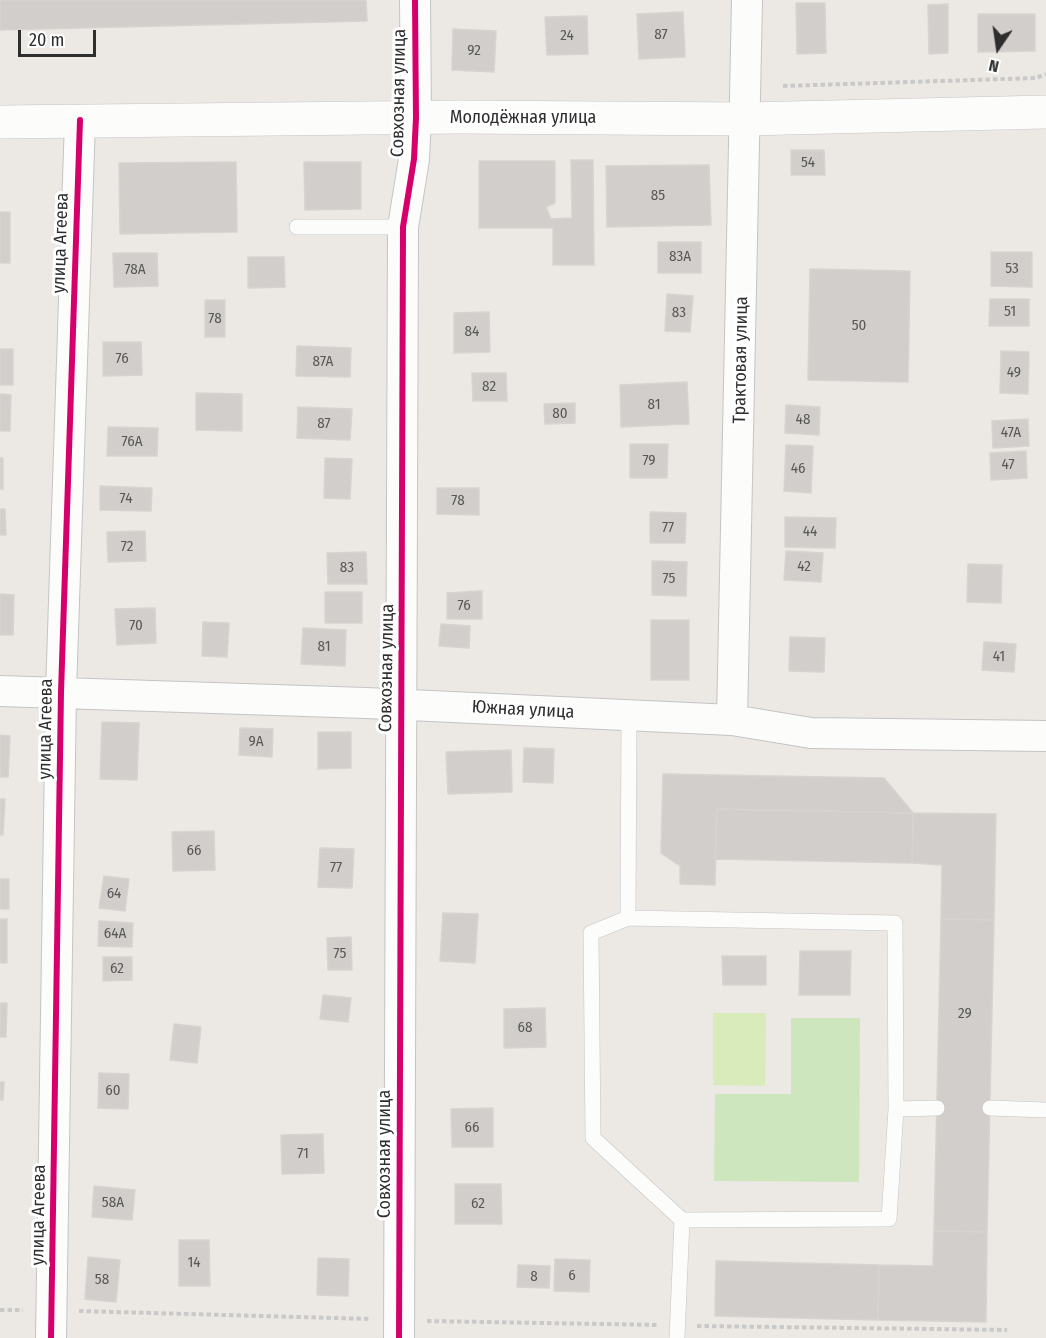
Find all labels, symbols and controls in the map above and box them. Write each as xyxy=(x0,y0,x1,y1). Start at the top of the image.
scale bar xyxy=(21,18,99,56)
north arrow xyxy=(968,18,1028,78)
house number: 87 xyxy=(654,26,668,44)
house number: 24 xyxy=(560,27,574,45)
text: 20 m xyxy=(29,29,64,51)
street label: Совхозная улица xyxy=(387,29,411,157)
house number: 92 xyxy=(467,42,481,60)
text: N xyxy=(987,56,1001,76)
street label: Молодёжная улица xyxy=(450,107,596,129)
house number: 54 xyxy=(801,154,815,172)
house number: 85 xyxy=(651,187,665,205)
street label: улица Агеева xyxy=(48,192,74,294)
house number: 83А xyxy=(669,248,691,266)
house number: 53 xyxy=(1005,260,1019,278)
house number: 78А xyxy=(124,261,146,279)
street label: Трактовая улица xyxy=(729,296,753,424)
house number: 51 xyxy=(1004,303,1016,321)
house number: 83 xyxy=(672,304,686,322)
house number: 78 xyxy=(208,310,222,328)
house number: 50 xyxy=(852,317,866,335)
house number: 84 xyxy=(465,323,479,341)
house number: 76 xyxy=(115,350,129,368)
house number: 87А xyxy=(313,353,333,371)
house number: 49 xyxy=(1007,364,1021,382)
house number: 82 xyxy=(482,378,496,396)
house number: 81 xyxy=(648,396,660,414)
house number: 80 xyxy=(552,405,568,423)
house number: 48 xyxy=(796,411,810,429)
house number: 87 xyxy=(317,415,331,433)
house number: 47А xyxy=(1001,424,1021,442)
house number: 76А xyxy=(121,433,143,451)
house number: 79 xyxy=(642,452,656,470)
house number: 47 xyxy=(1001,456,1015,474)
house number: 46 xyxy=(791,460,805,478)
house number: 74 xyxy=(120,490,132,508)
house number: 78 xyxy=(451,492,465,510)
house number: 77 xyxy=(662,519,674,537)
house number: 44 xyxy=(803,523,817,541)
house number: 72 xyxy=(121,538,133,556)
house number: 42 xyxy=(797,558,811,576)
house number: 83 xyxy=(340,559,354,577)
house number: 75 xyxy=(663,570,675,588)
house number: 76 xyxy=(457,597,471,615)
street label: Совхозная улица xyxy=(375,604,399,732)
house number: 70 xyxy=(129,617,143,635)
house number: 81 xyxy=(318,638,330,656)
house number: 41 xyxy=(993,648,1005,666)
street label: улица Агеева xyxy=(34,678,58,780)
street label: Южная улица xyxy=(471,697,575,723)
house number: 9А xyxy=(248,733,264,751)
house number: 66 xyxy=(187,842,201,860)
house number: 77 xyxy=(330,859,342,877)
house number: 64 xyxy=(107,885,121,903)
house number: 64А xyxy=(104,925,126,943)
house number: 75 xyxy=(334,945,346,963)
house number: 62 xyxy=(110,960,124,978)
house number: 29 xyxy=(958,1005,972,1023)
house number: 68 xyxy=(518,1019,532,1037)
house number: 60 xyxy=(105,1082,121,1100)
street label: Совхозная улица xyxy=(374,1090,396,1218)
house number: 66 xyxy=(465,1119,479,1137)
house number: 71 xyxy=(297,1145,309,1163)
street label: улица Агеева xyxy=(27,1164,51,1266)
house number: 58А xyxy=(102,1194,124,1212)
house number: 62 xyxy=(471,1195,485,1213)
house number: 14 xyxy=(187,1254,201,1272)
house number: 6 xyxy=(568,1267,576,1285)
house number: 8 xyxy=(530,1268,538,1286)
house number: 58 xyxy=(95,1271,109,1289)

